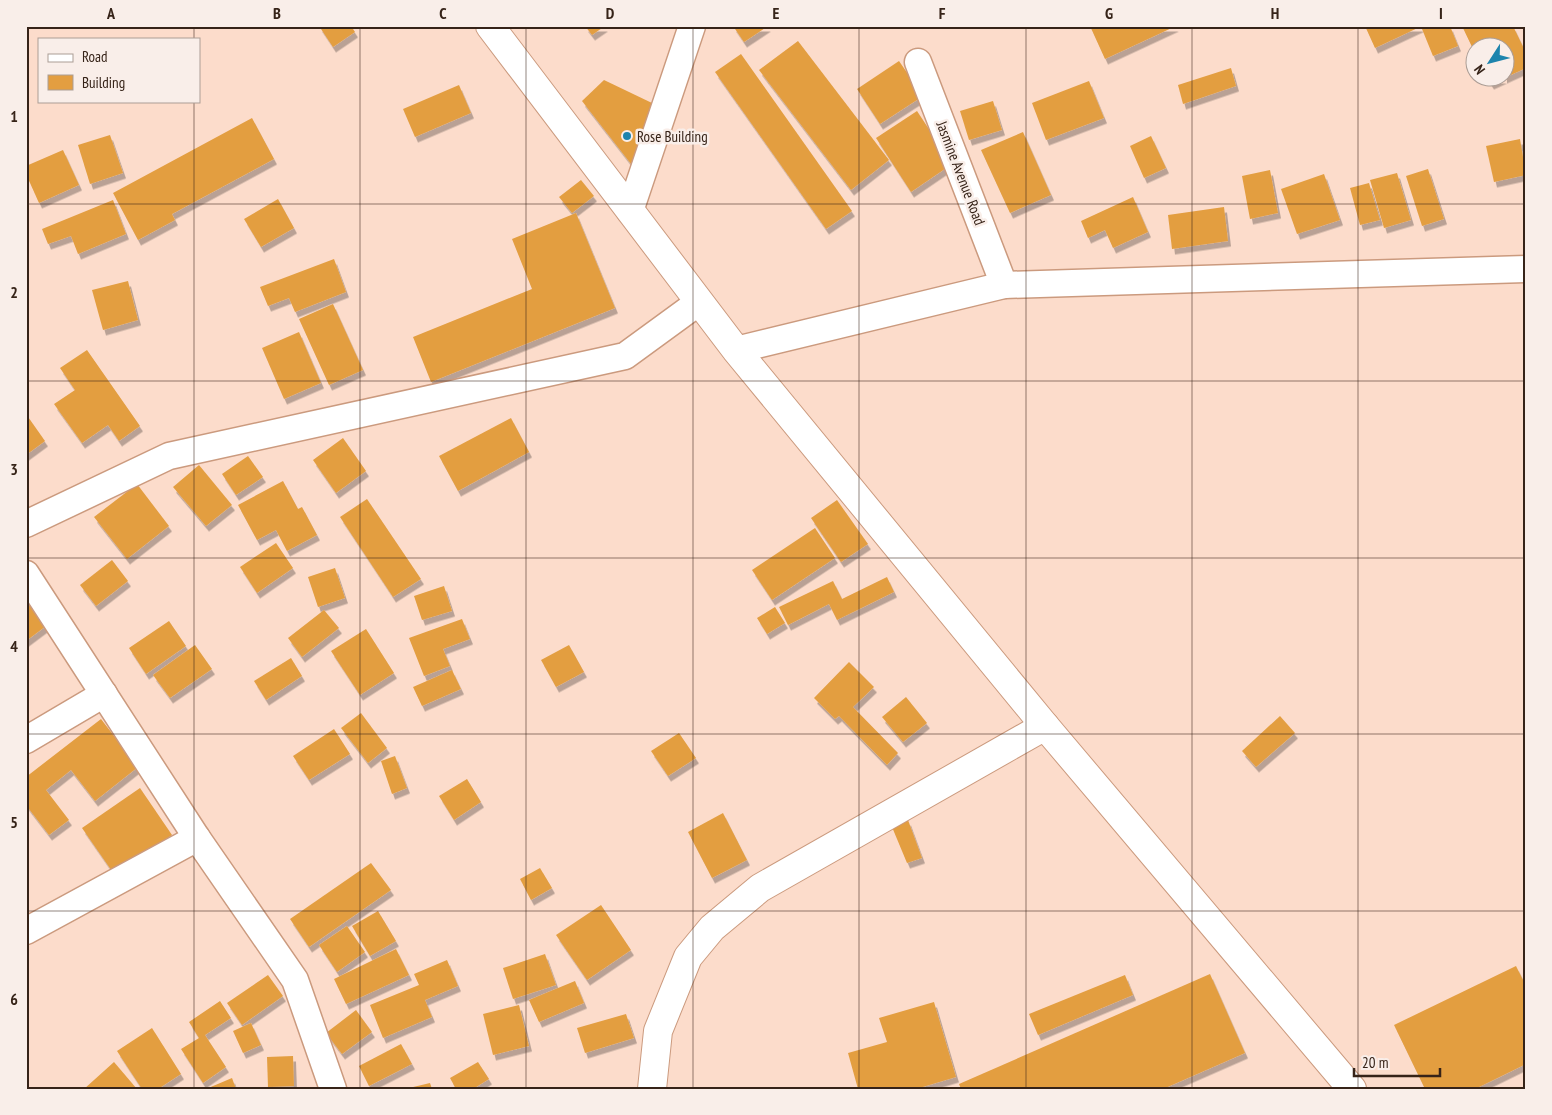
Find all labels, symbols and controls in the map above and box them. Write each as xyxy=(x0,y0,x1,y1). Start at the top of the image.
text: A xyxy=(106,3,116,23)
text: B xyxy=(273,3,281,23)
text: C xyxy=(439,3,447,23)
text: D xyxy=(606,3,615,23)
text: E xyxy=(773,3,780,23)
text: F xyxy=(939,3,946,23)
text: G xyxy=(1105,3,1113,23)
text: H xyxy=(1271,3,1279,23)
text: I xyxy=(1439,3,1443,23)
legend xyxy=(38,38,200,102)
north arrow xyxy=(1464,38,1514,88)
text: Road xyxy=(82,47,108,66)
text: N xyxy=(1470,61,1489,78)
text: Building xyxy=(82,73,125,92)
text: 1 xyxy=(10,106,18,126)
street label: Jasmine Avenue Road xyxy=(932,117,990,228)
place label: Rose Building xyxy=(637,127,708,146)
marker: Rose Building xyxy=(621,130,633,142)
text: 2 xyxy=(10,282,18,302)
text: 3 xyxy=(10,459,18,479)
text: 4 xyxy=(10,636,18,656)
text: 5 xyxy=(10,812,18,832)
text: 6 xyxy=(10,989,18,1009)
scale bar xyxy=(1354,1045,1441,1077)
text: 20 m xyxy=(1362,1053,1388,1072)

